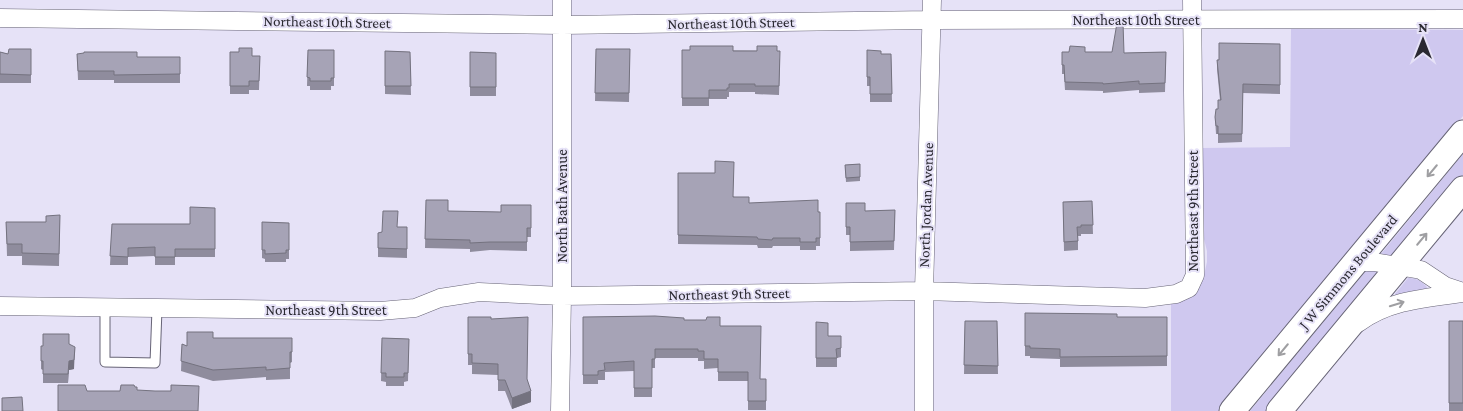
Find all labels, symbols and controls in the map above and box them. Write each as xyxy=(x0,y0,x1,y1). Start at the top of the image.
street label: Northeast 10th Street xyxy=(1072,12,1201,28)
street label: Northeast 10th Street xyxy=(263,13,392,31)
street label: Northeast 10th Street xyxy=(667,14,796,32)
north arrow xyxy=(1398,15,1448,65)
text: N xyxy=(1418,19,1428,35)
street label: North Jordan Avenue xyxy=(916,142,937,268)
street label: North Bath Avenue xyxy=(554,149,570,263)
street label: Northeast 9th Street xyxy=(1185,149,1201,272)
one-way arrow xyxy=(1426,164,1438,177)
street label: J W Simmons Boulevard xyxy=(1294,212,1401,334)
one-way arrow xyxy=(1416,233,1427,246)
street label: Northeast 9th Street xyxy=(668,285,791,303)
one-way arrow xyxy=(1388,299,1404,309)
street label: Northeast 9th Street xyxy=(265,302,388,318)
one-way arrow xyxy=(1278,343,1289,356)

